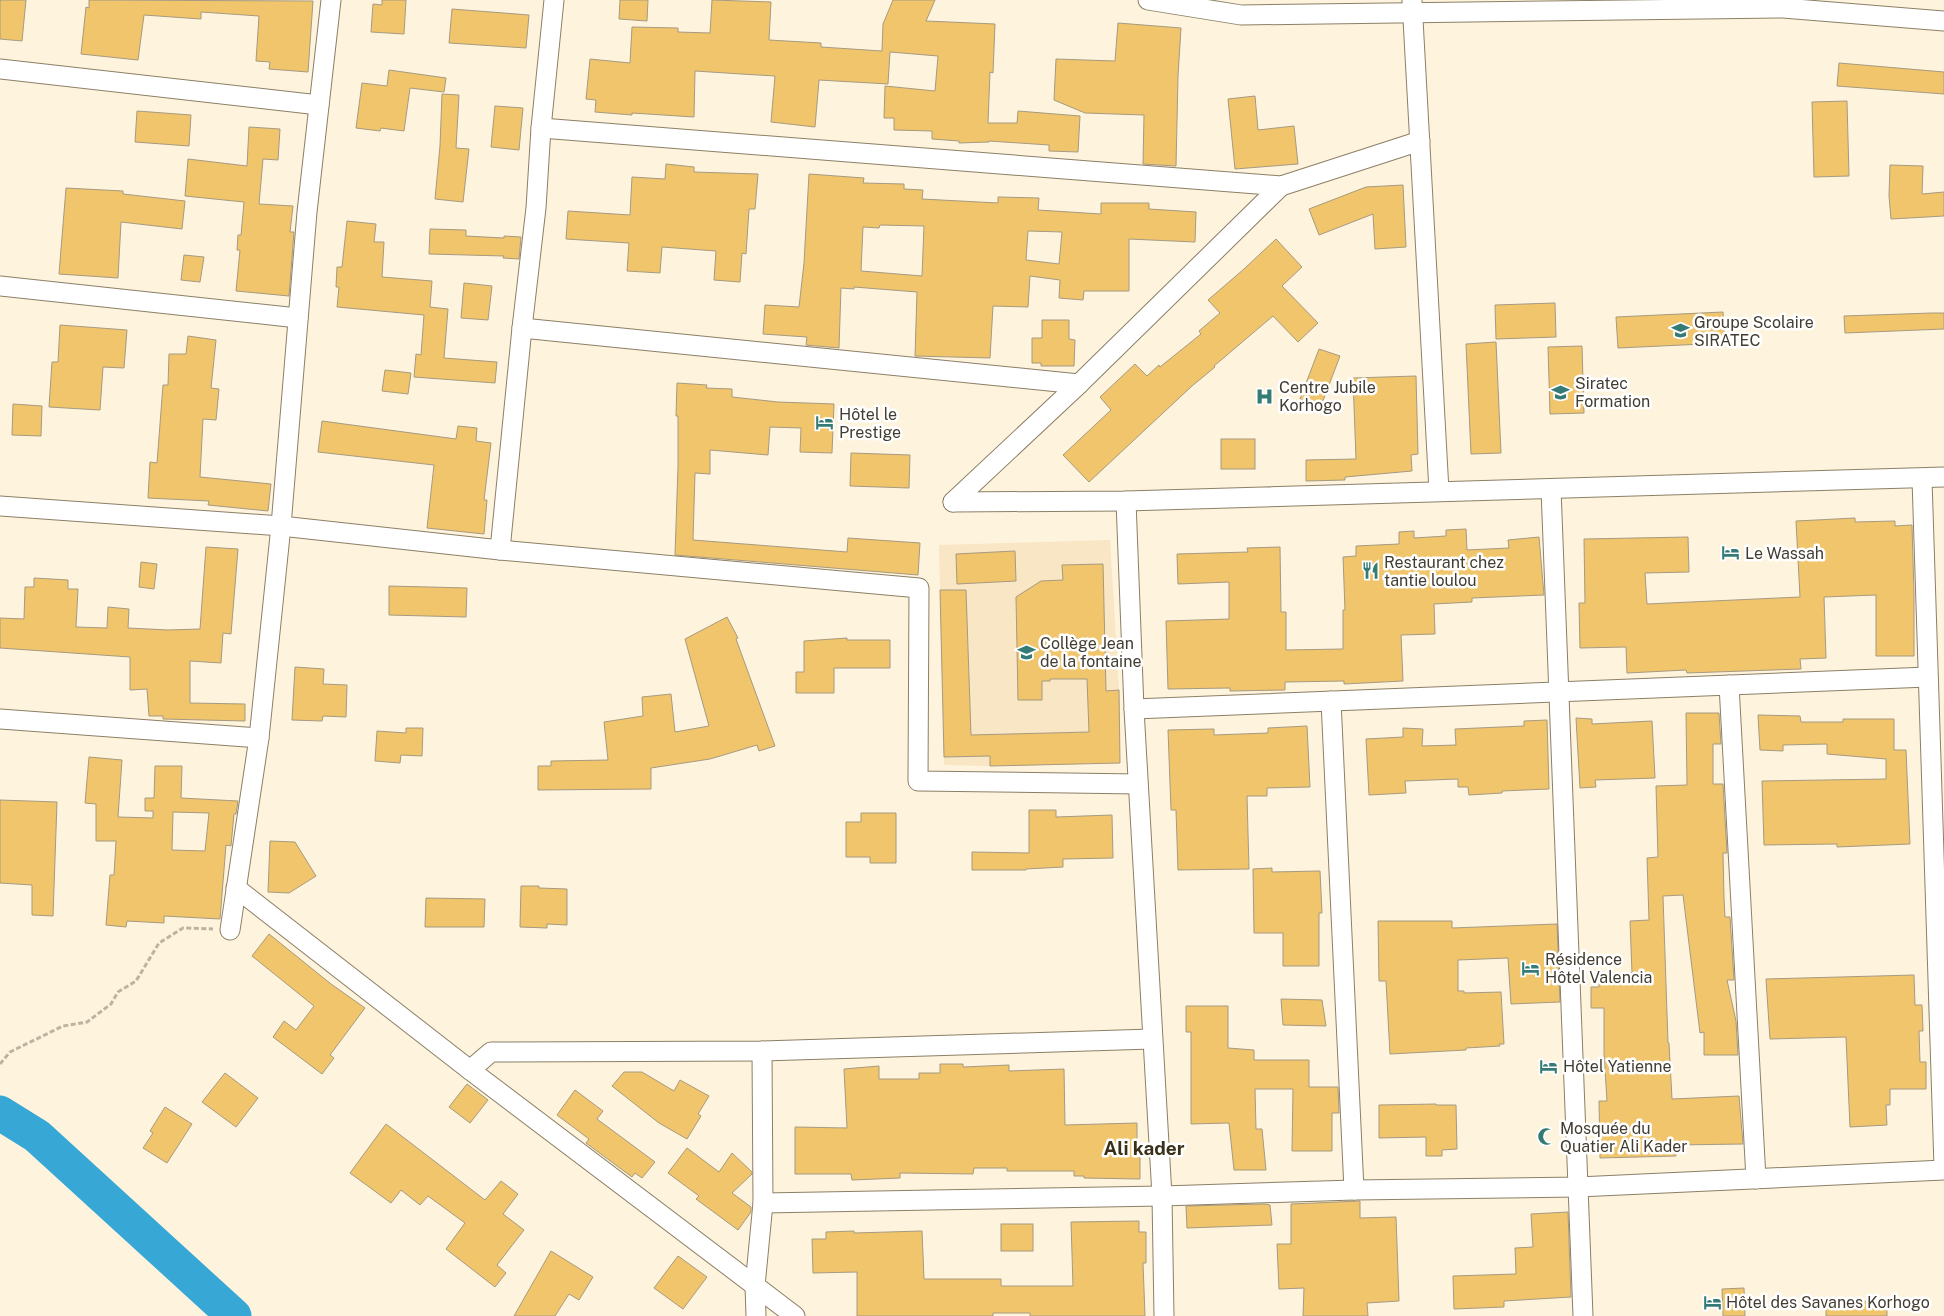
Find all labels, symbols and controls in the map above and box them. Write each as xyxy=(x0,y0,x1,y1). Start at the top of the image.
place label: Groupe Scolaire SIRATEC xyxy=(1694,313,1814,350)
school or university icon: Groupe Scolaire SIRATEC xyxy=(1670,321,1690,341)
place label: Siratec Formation xyxy=(1575,374,1650,411)
place label: Centre Jubile Korhogo xyxy=(1279,378,1376,415)
school or university icon: Siratec Formation xyxy=(1551,382,1571,402)
hospital icon: Centre Jubile Korhogo xyxy=(1255,386,1275,406)
place label: Hôtel le Prestige xyxy=(839,405,901,442)
hotel icon: Hôtel le Prestige xyxy=(815,413,835,433)
hotel icon: Le Wassah xyxy=(1721,543,1741,563)
place label: Le Wassah xyxy=(1745,544,1824,563)
place label: Restaurant chez tantie loulou xyxy=(1384,553,1504,590)
restaurant icon: Restaurant chez tantie loulou xyxy=(1360,561,1380,581)
place label: Collège Jean de la fontaine xyxy=(1040,634,1141,671)
school or university icon: Collège Jean de la fontaine xyxy=(1016,642,1036,662)
place label: Résidence Hôtel Valencia xyxy=(1545,950,1652,987)
hotel icon: Résidence Hôtel Valencia xyxy=(1521,958,1541,978)
hotel icon: Hôtel Yatienne xyxy=(1539,1056,1559,1076)
place label: Hôtel Yatienne xyxy=(1563,1057,1672,1076)
place label: Mosquée du Quatier Ali Kader xyxy=(1560,1119,1688,1156)
mosque icon: Mosquée du Quatier Ali Kader xyxy=(1536,1127,1556,1147)
district label: Ali kader xyxy=(1103,1137,1185,1159)
hotel icon: Hôtel des Savanes Korhogo xyxy=(1702,1292,1722,1312)
place label: Hôtel des Savanes Korhogo xyxy=(1726,1293,1930,1312)

